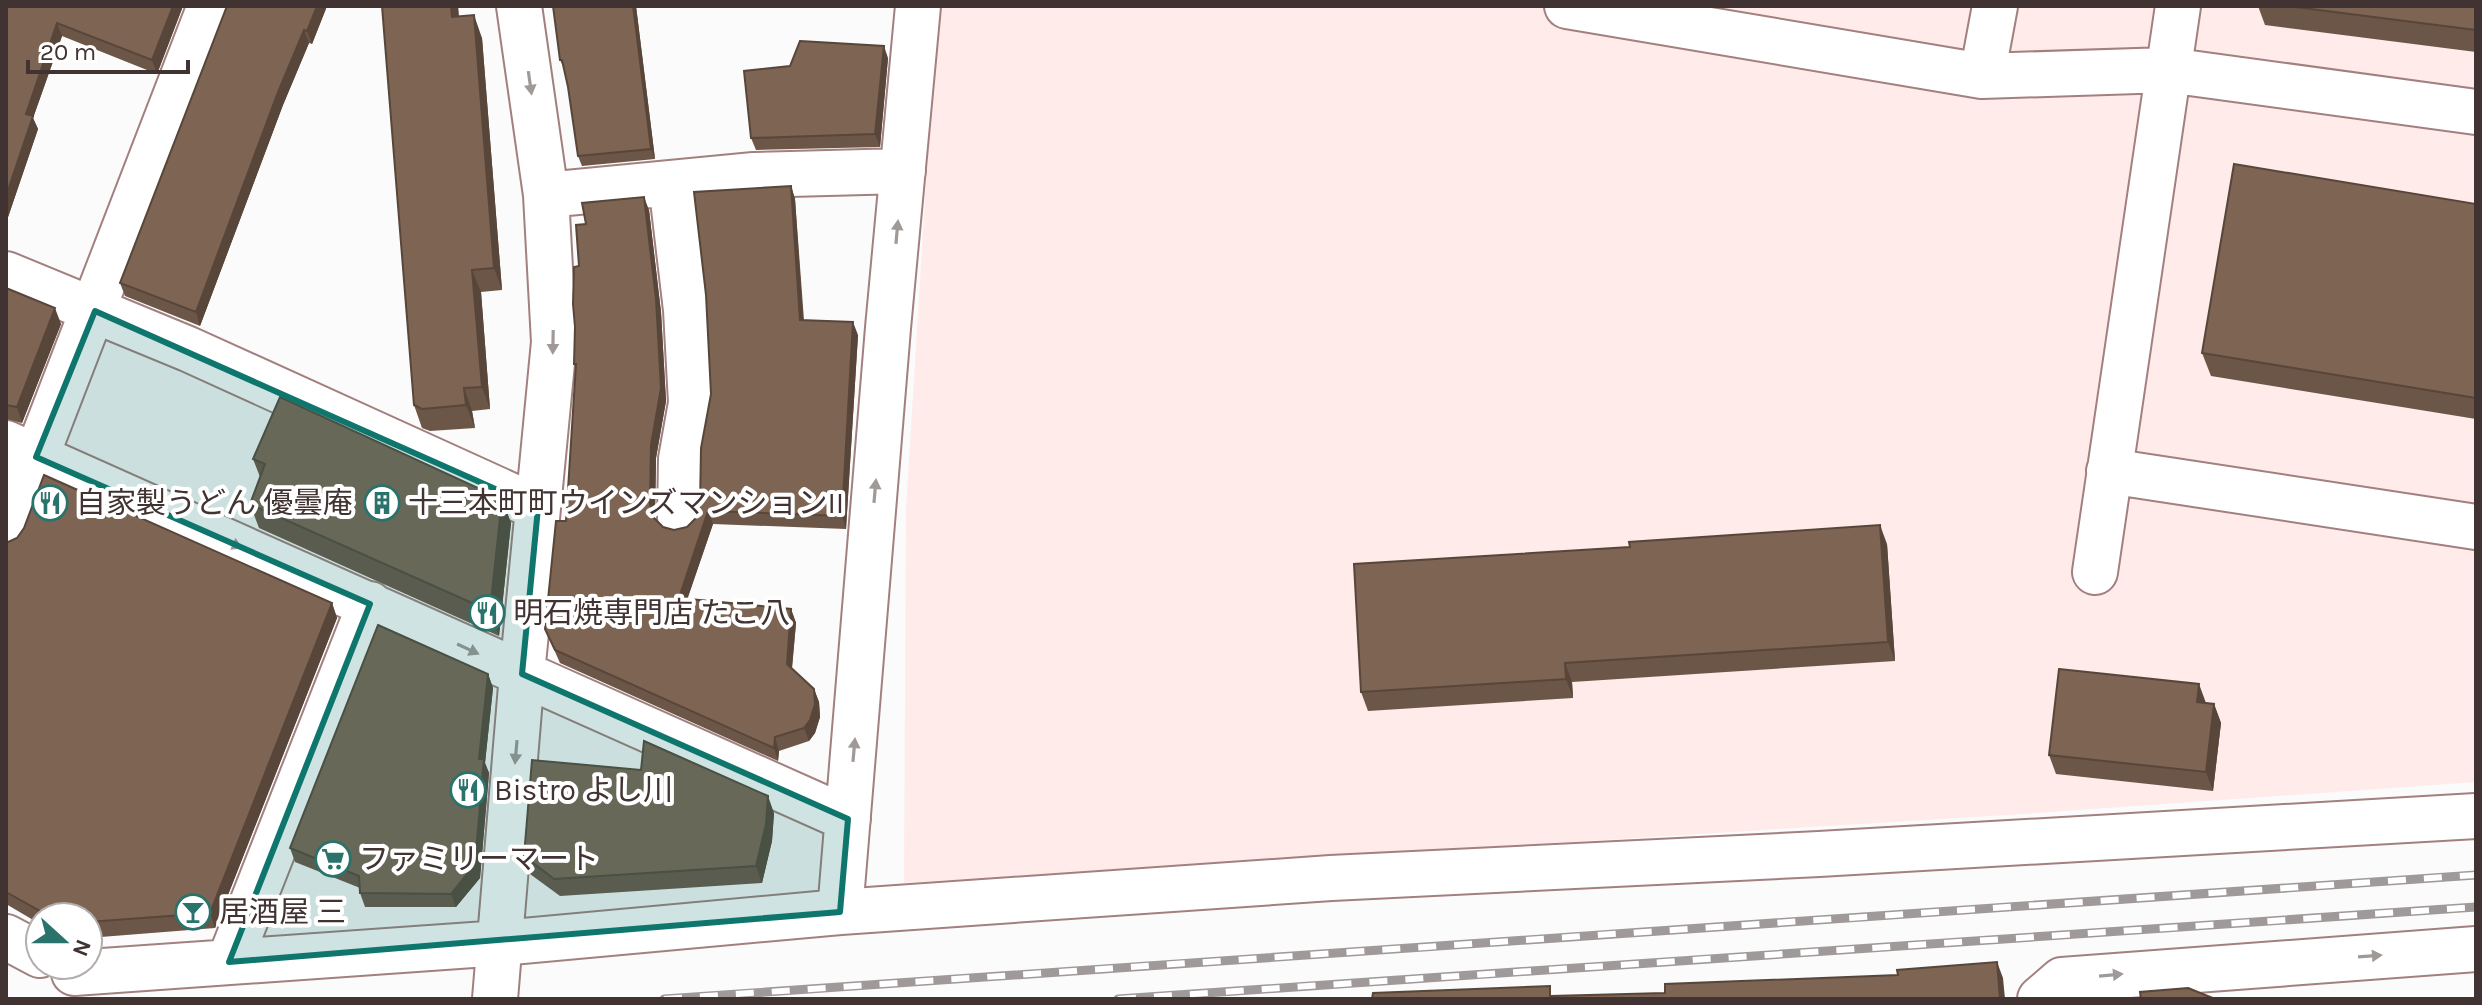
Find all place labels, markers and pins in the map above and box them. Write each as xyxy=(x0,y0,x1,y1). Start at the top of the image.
restaurant icon: 自家製うどん 優曇庵 xyxy=(31,484,69,522)
building icon: 十三本町町ウインズマンションII xyxy=(363,484,401,522)
place label: 自家製うどん 優曇庵 xyxy=(76,485,353,521)
place label: 十三本町町ウインズマンションII xyxy=(408,485,844,521)
restaurant icon: 明石焼専門店 たこ八 xyxy=(468,594,506,632)
place label: 明石焼専門店 たこ八 xyxy=(513,595,790,631)
restaurant icon: Bistro よし川 xyxy=(449,771,487,809)
place label: Bistro よし川 xyxy=(494,772,673,808)
supermarket icon: ファミリーマート xyxy=(314,840,352,878)
place label: ファミリーマート xyxy=(359,841,599,877)
bar icon: 居酒屋 三 xyxy=(174,893,212,931)
place label: 居酒屋 三 xyxy=(219,894,346,930)

